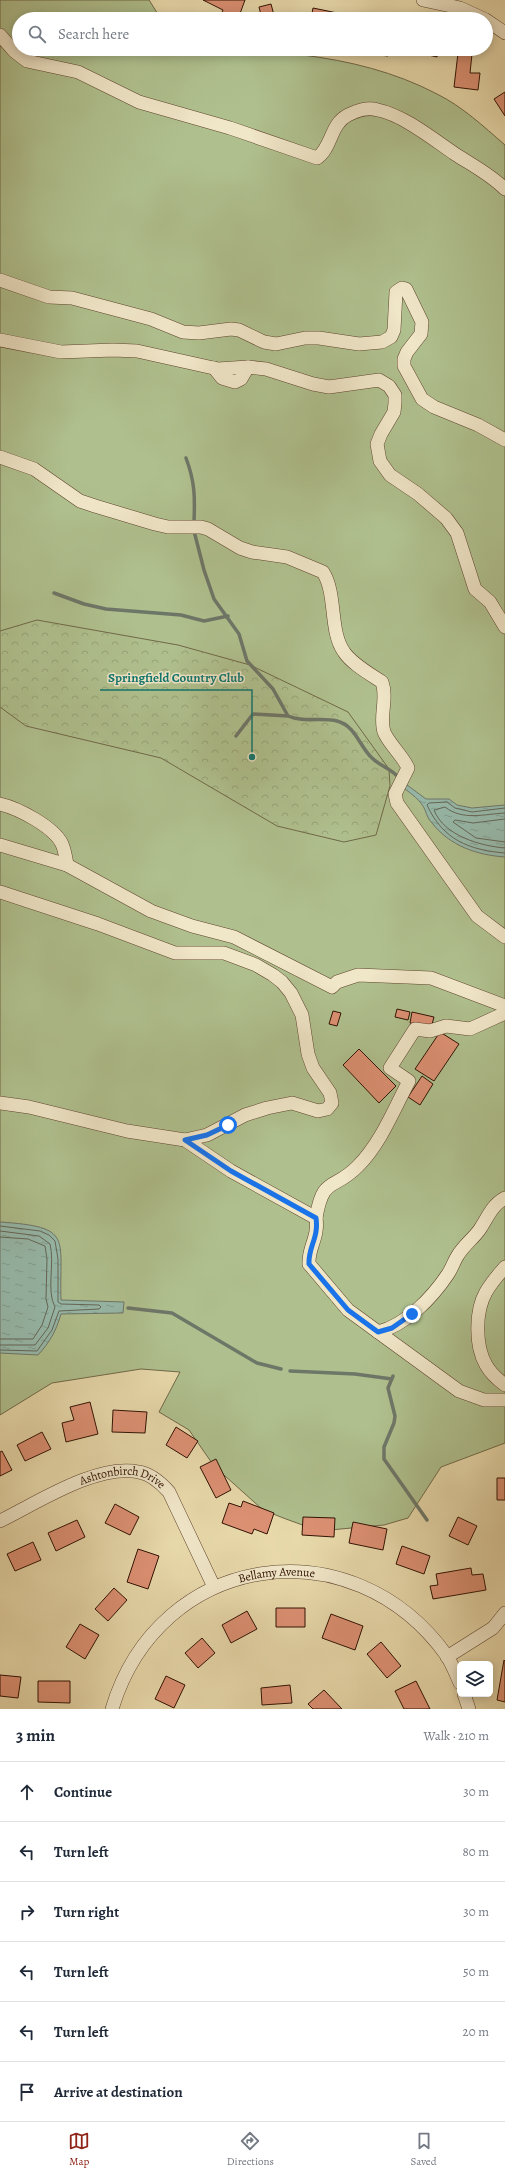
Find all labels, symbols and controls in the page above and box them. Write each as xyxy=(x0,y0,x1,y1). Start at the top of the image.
search box xyxy=(12,12,493,56)
icon: search xyxy=(26,23,48,45)
text: Search here xyxy=(58,24,129,44)
callout: Springfield Country Club xyxy=(100,665,252,690)
text: Springfield Country Club xyxy=(108,669,244,686)
route start xyxy=(219,1116,237,1134)
route end xyxy=(403,1305,421,1323)
street label: Ashtonbirch Drive xyxy=(76,1463,169,1492)
street label: Bellamy Avenue xyxy=(236,1564,316,1587)
map controls xyxy=(457,1661,493,1697)
button: layers xyxy=(457,1661,493,1697)
text: 3 min xyxy=(16,1724,55,1747)
text: Walk · 210 m xyxy=(424,1727,489,1744)
icon: ahead xyxy=(16,1781,38,1803)
text: Continue xyxy=(54,1782,112,1802)
text: 30 m xyxy=(463,1783,489,1800)
icon: left xyxy=(16,1841,38,1863)
text: Turn left xyxy=(54,1842,109,1862)
text: 80 m xyxy=(462,1843,489,1860)
icon: right xyxy=(16,1901,38,1923)
text: Turn right xyxy=(54,1902,119,1922)
text: 30 m xyxy=(463,1903,489,1920)
icon: left xyxy=(16,1961,38,1983)
text: Turn left xyxy=(54,1962,109,1982)
text: 50 m xyxy=(463,1963,489,1980)
icon: left xyxy=(16,2021,38,2043)
text: Turn left xyxy=(54,2022,109,2042)
text: 20 m xyxy=(463,2023,489,2040)
icon: arrive xyxy=(16,2081,38,2103)
text: Arrive at destination xyxy=(54,2082,183,2102)
tab: Map xyxy=(68,2130,90,2169)
tab: Directions xyxy=(227,2130,274,2169)
tab: Saved xyxy=(411,2130,437,2169)

